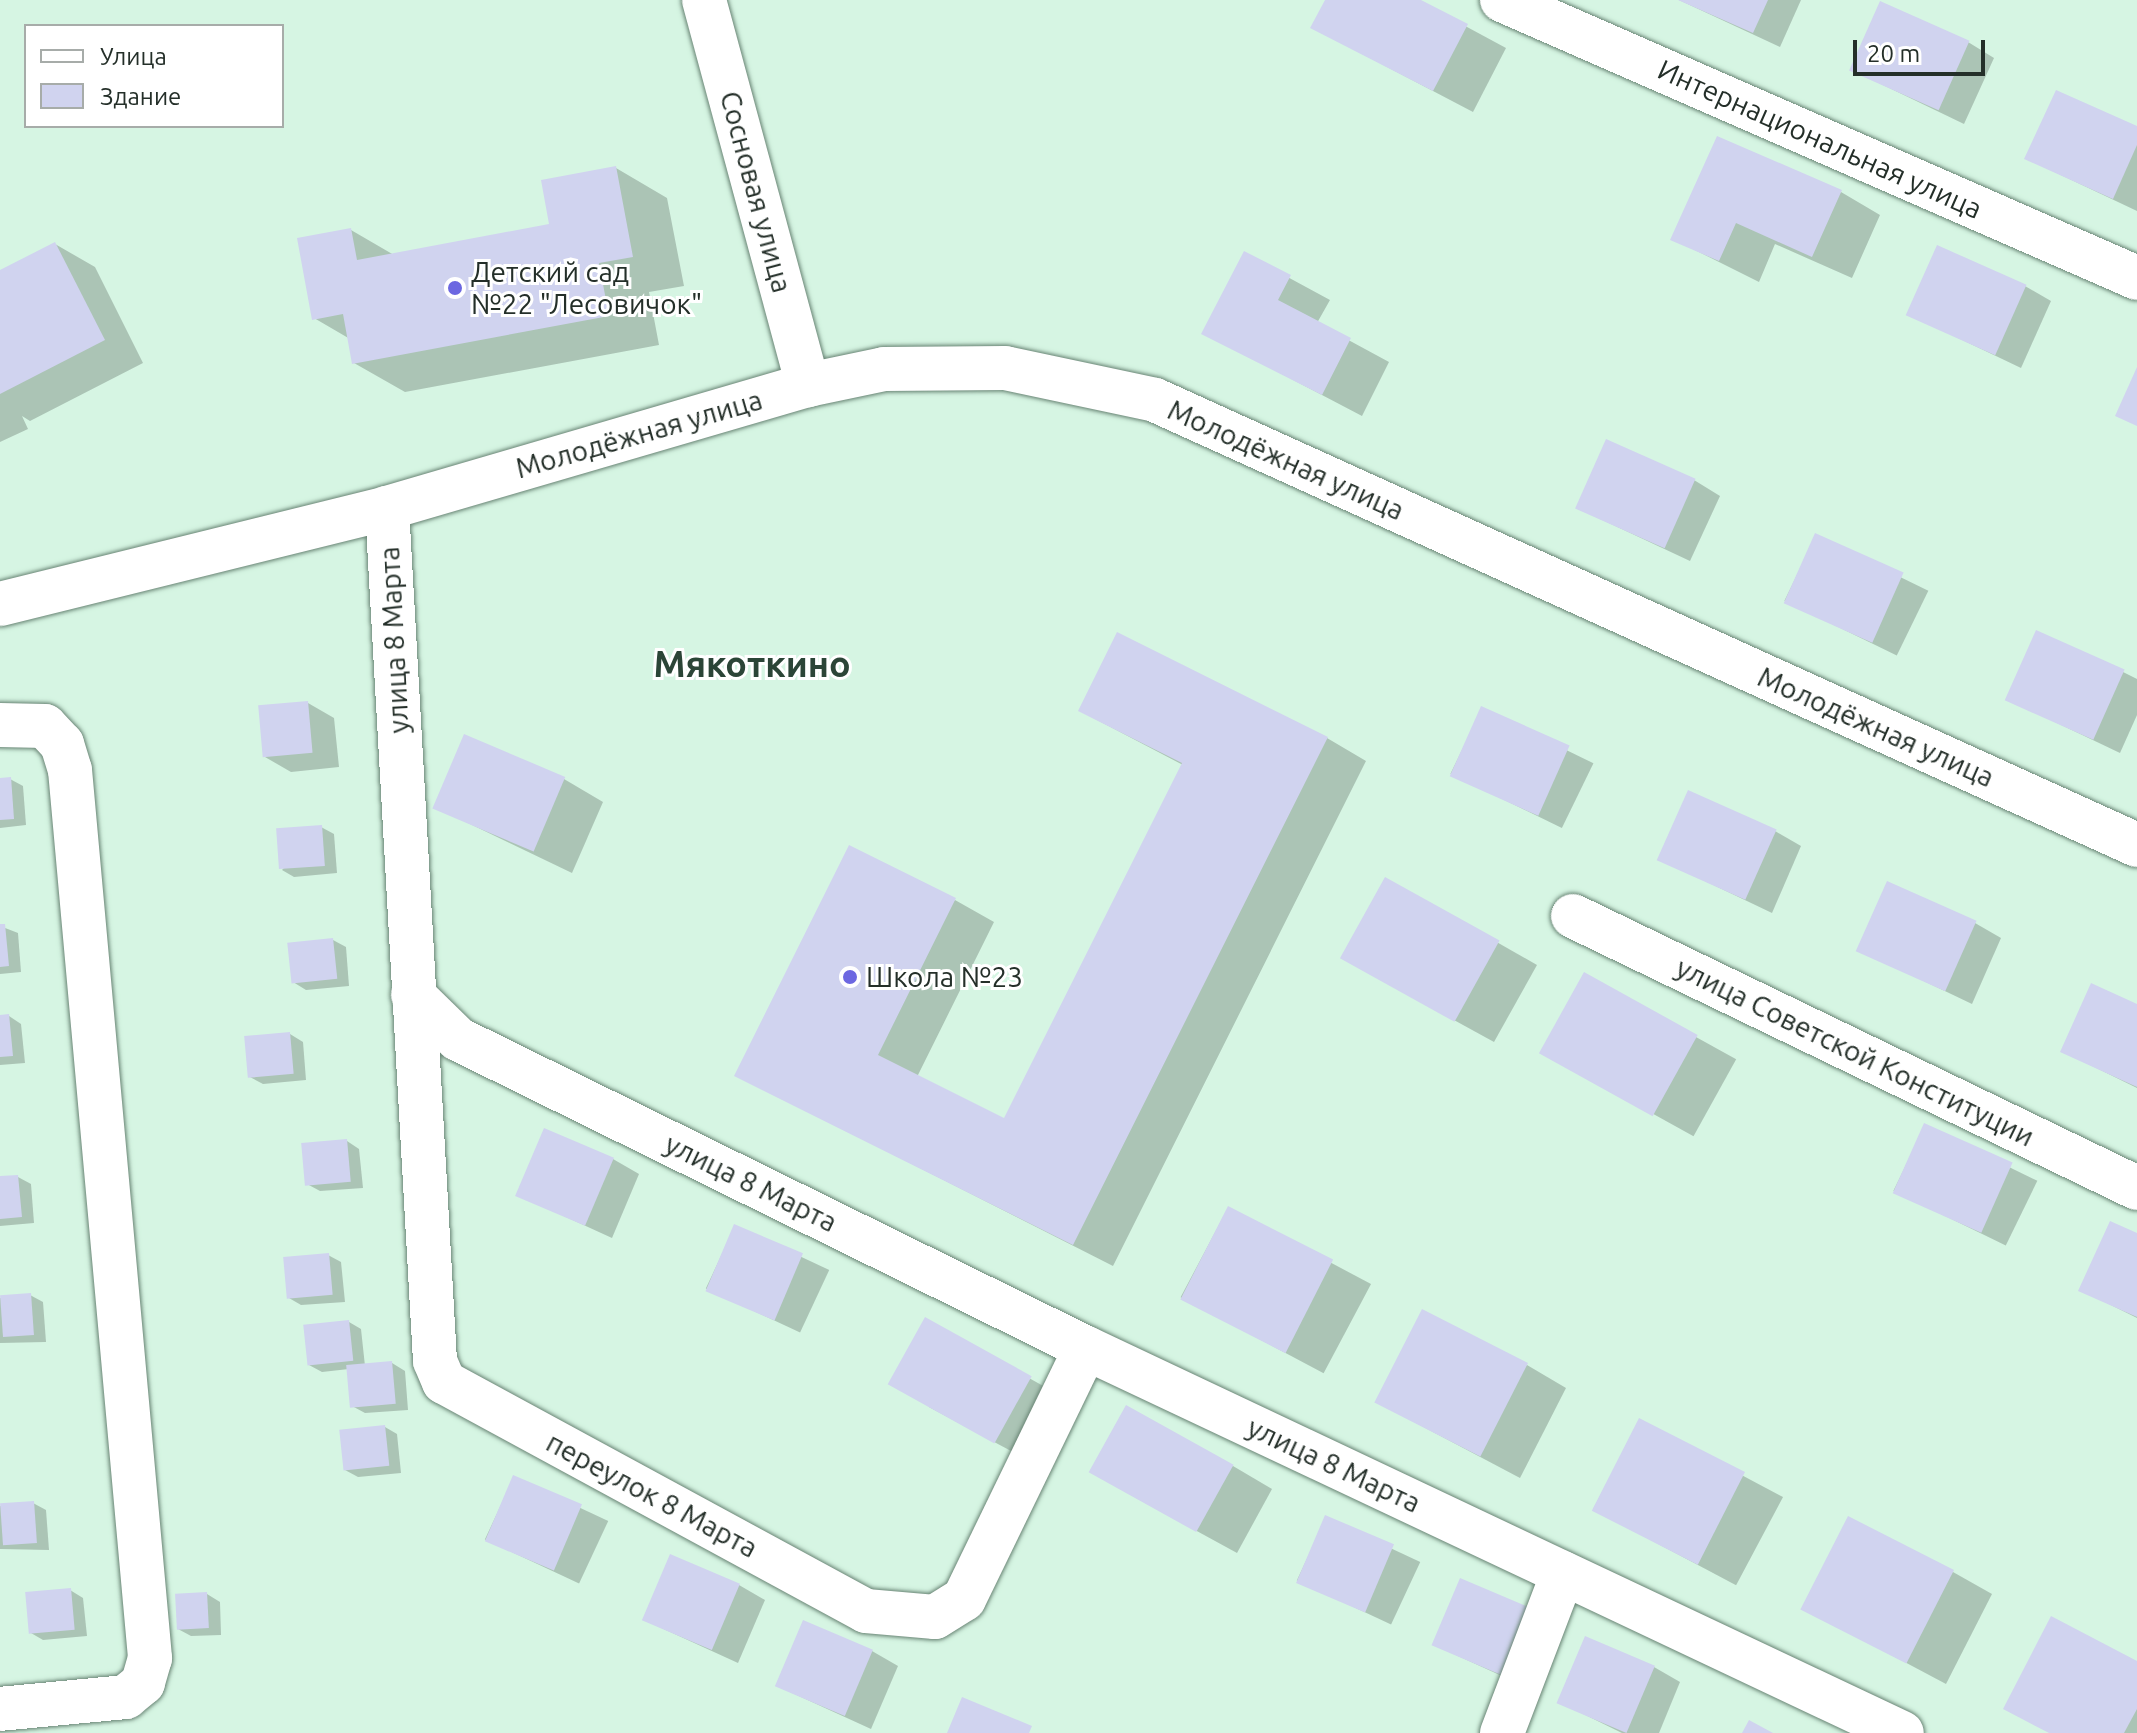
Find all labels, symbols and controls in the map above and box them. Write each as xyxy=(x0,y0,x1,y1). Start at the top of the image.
legend xyxy=(24,24,284,128)
scale bar xyxy=(1857,24,1989,74)
text: 20 m xyxy=(1867,40,1920,67)
text: Улица xyxy=(100,43,167,70)
street label: Интернациональная улица xyxy=(1653,52,1987,226)
text: Здание xyxy=(100,83,181,110)
street label: Сосновая улица xyxy=(713,88,799,296)
place label: Детский сад №22 "Лесовичок" xyxy=(471,255,702,321)
marker: Детский сад №22 "Лесовичок" xyxy=(446,279,464,297)
street label: Молодёжная улица xyxy=(512,383,766,485)
street label: Молодёжная улица xyxy=(1163,393,1409,527)
street label: улица 8 Марта xyxy=(372,546,416,734)
district label: Мякоткино xyxy=(653,642,851,686)
street label: Молодёжная улица xyxy=(1753,660,1999,794)
street label: улица Советской Конституции xyxy=(1671,951,2039,1153)
place label: Школа №23 xyxy=(866,960,1023,994)
marker: Школа №23 xyxy=(841,968,859,986)
street label: улица 8 Марта xyxy=(660,1127,842,1239)
street label: улица 8 Марта xyxy=(1242,1410,1426,1520)
street label: переулок 8 Марта xyxy=(541,1425,763,1565)

